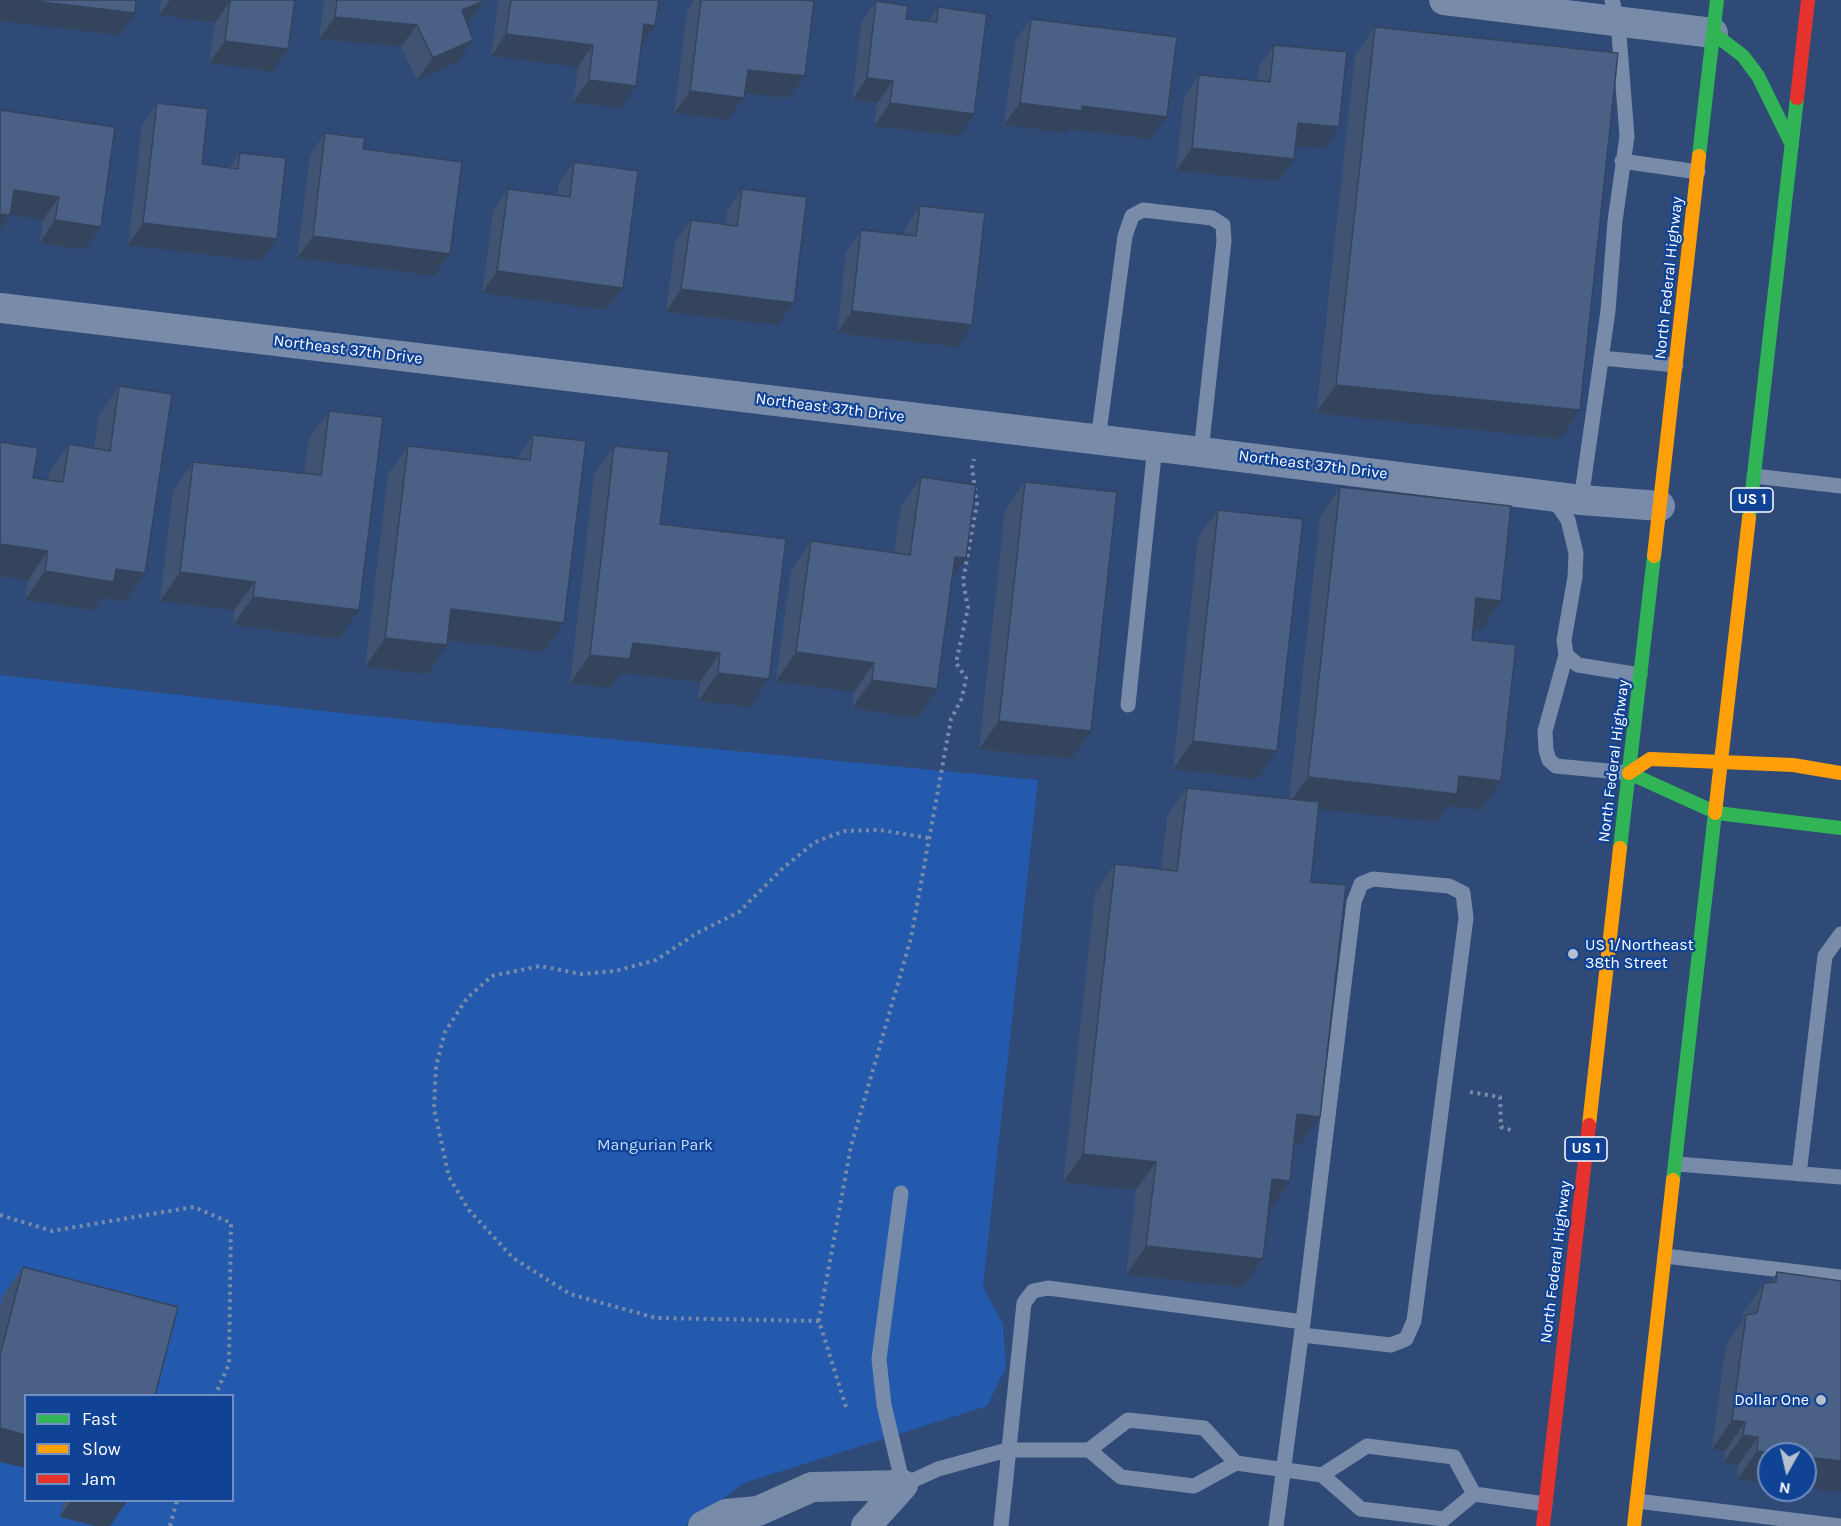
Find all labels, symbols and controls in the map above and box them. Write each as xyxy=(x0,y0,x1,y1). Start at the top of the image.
street label: North Federal Highway xyxy=(1651,196,1687,360)
street label: Northeast 37th Drive xyxy=(272,331,424,369)
street label: Northeast 37th Drive xyxy=(754,389,906,427)
street label: Northeast 37th Drive xyxy=(1237,446,1389,484)
road number: US 1 xyxy=(1731,488,1773,512)
street label: North Federal Highway xyxy=(1594,679,1634,843)
place label: US 1/Northeast 38th Street xyxy=(1585,935,1694,973)
marker: US 1/Northeast 38th Street xyxy=(1566,947,1580,961)
park label: Mangurian Park xyxy=(597,1135,713,1155)
road number: US 1 xyxy=(1565,1137,1607,1161)
street label: North Federal Highway xyxy=(1536,1180,1576,1344)
place label: Dollar One xyxy=(1734,1390,1809,1410)
marker: Dollar One xyxy=(1814,1393,1828,1407)
legend xyxy=(24,1394,234,1502)
text: Fast xyxy=(82,1408,117,1430)
text: Slow xyxy=(82,1438,121,1460)
north arrow xyxy=(1757,1442,1817,1502)
text: Jam xyxy=(82,1468,116,1490)
text: N xyxy=(1778,1478,1792,1499)

